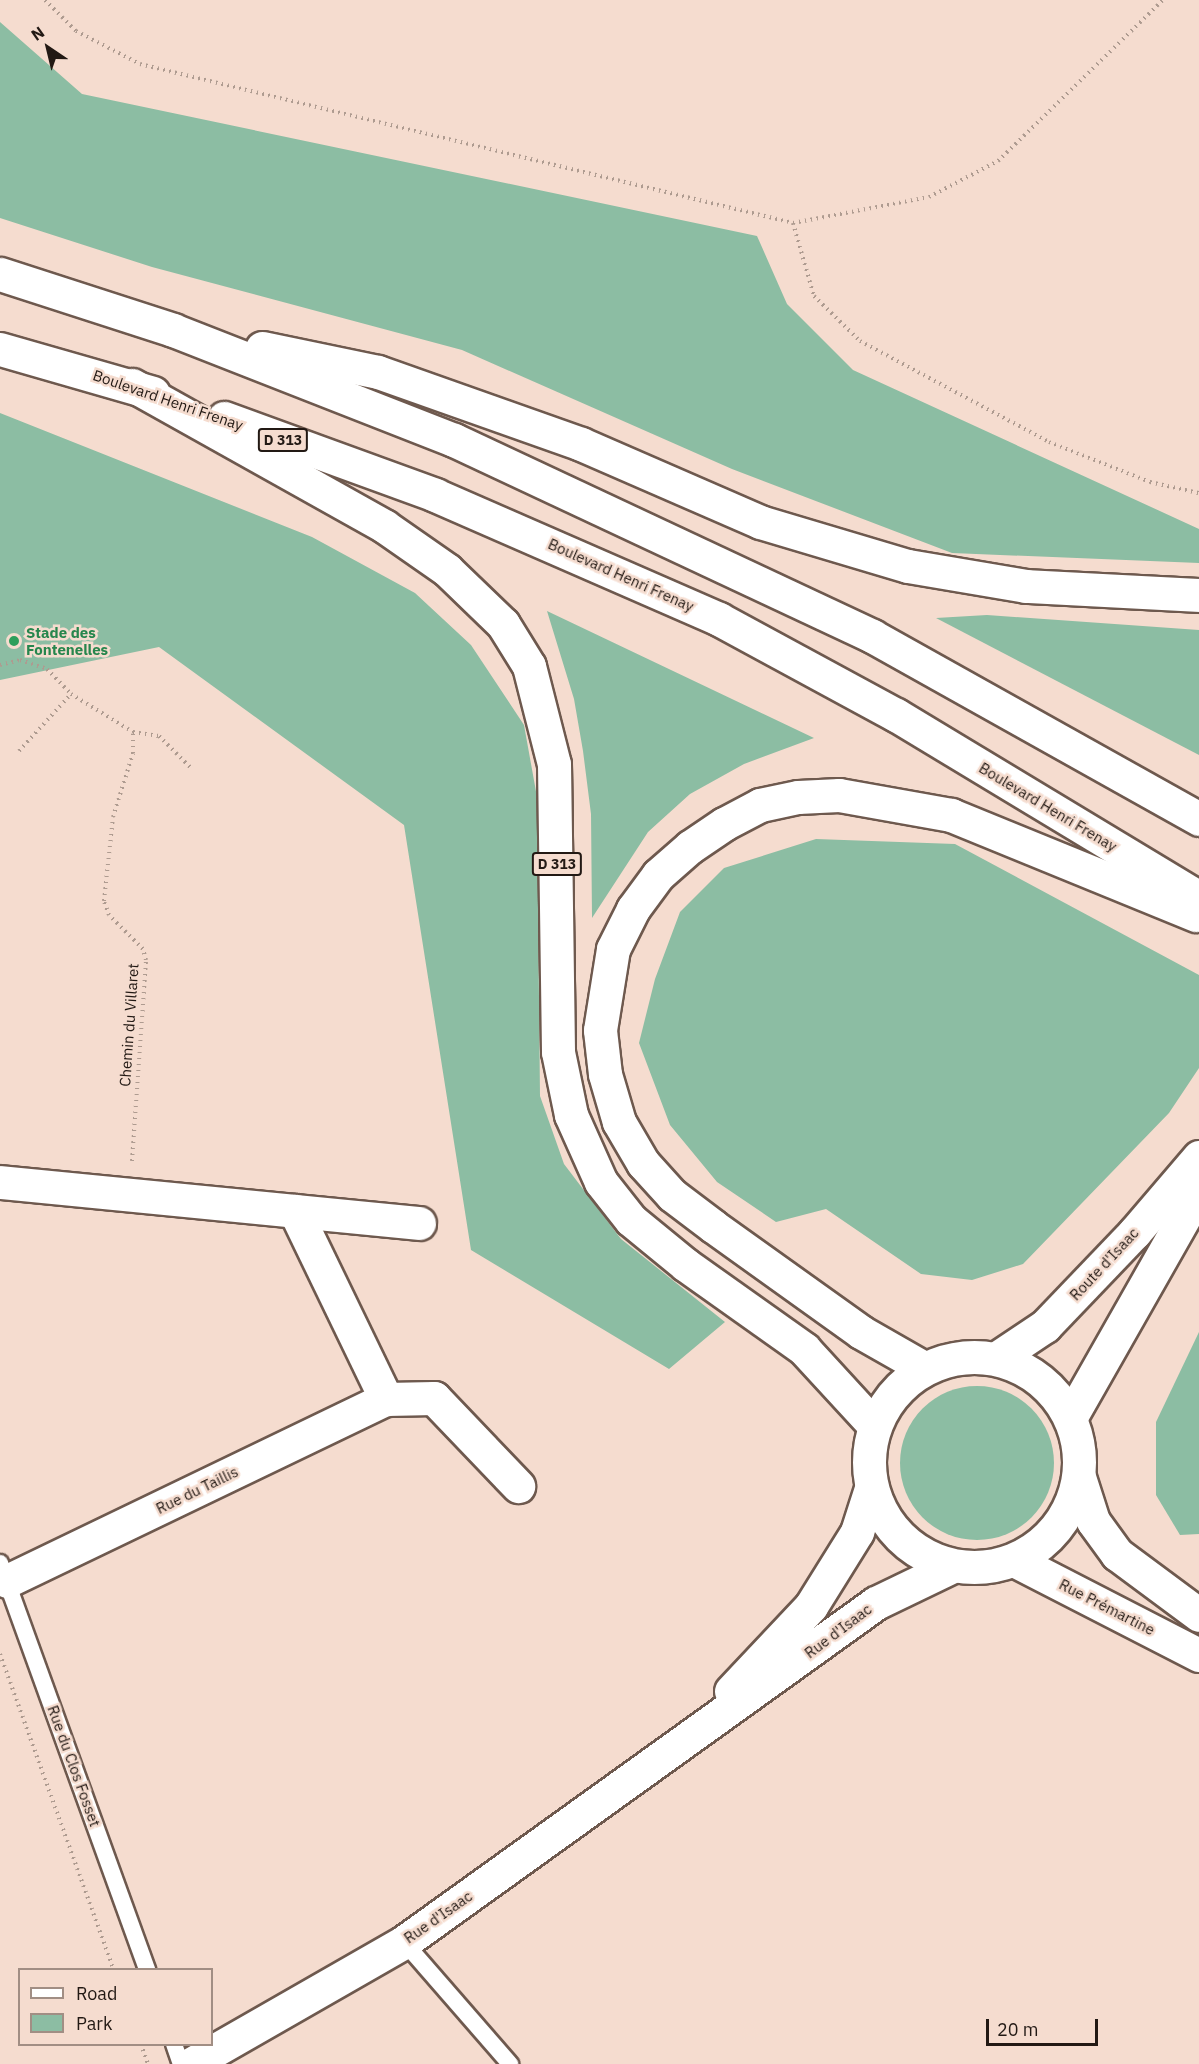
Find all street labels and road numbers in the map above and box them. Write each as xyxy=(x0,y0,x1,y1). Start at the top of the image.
street label: Boulevard Henri Frenay xyxy=(91,366,245,434)
road number: D 313 xyxy=(258,429,308,451)
street label: Boulevard Henri Frenay xyxy=(545,535,697,615)
street label: Boulevard Henri Frenay xyxy=(976,759,1120,855)
road number: D 313 xyxy=(532,853,582,875)
street label: Chemin du Villaret xyxy=(116,963,142,1087)
street label: Route d'Isaac xyxy=(1066,1224,1142,1304)
street label: Rue du Taillis xyxy=(153,1462,241,1518)
street label: Rue Prémartine xyxy=(1056,1575,1158,1639)
street label: Rue d'Isaac xyxy=(801,1600,875,1662)
street label: Rue du Clos Fosset xyxy=(44,1703,104,1829)
street label: Rue d'Isaac xyxy=(400,1887,476,1947)

